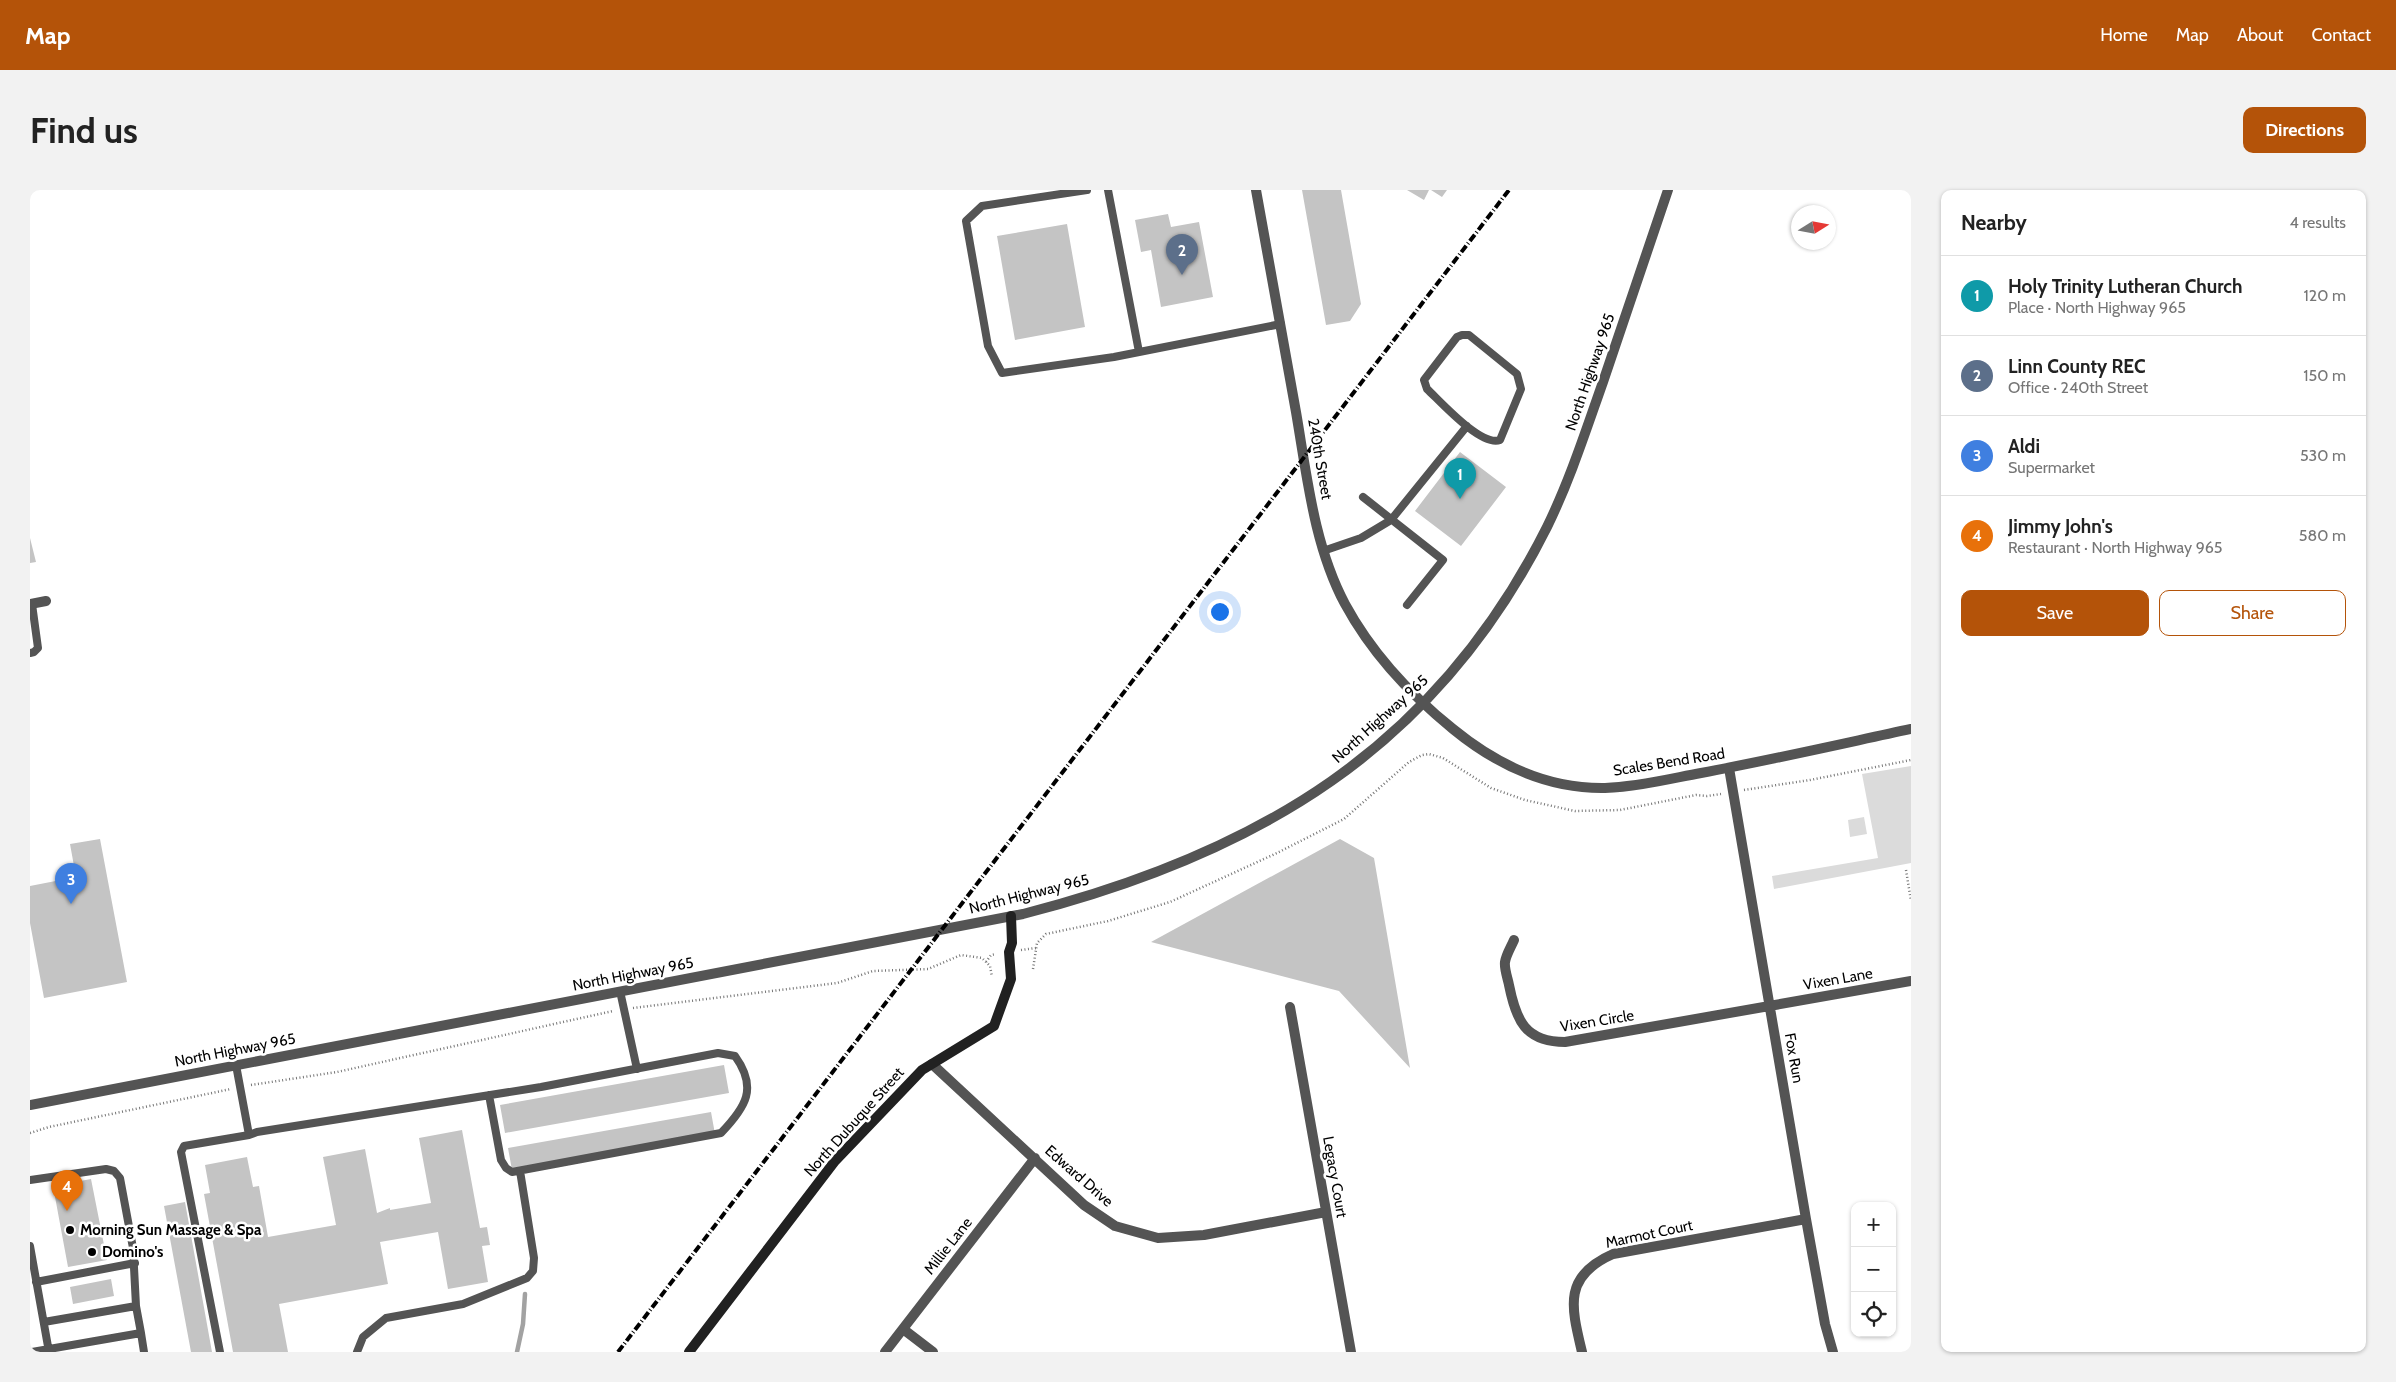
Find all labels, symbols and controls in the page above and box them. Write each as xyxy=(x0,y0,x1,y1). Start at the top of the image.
text: Map xyxy=(25,21,71,50)
text: Home xyxy=(2100,24,2148,46)
text: Map xyxy=(2176,24,2209,46)
text: About xyxy=(2237,24,2283,46)
text: Contact xyxy=(2311,24,2371,46)
button: Directions xyxy=(2243,107,2366,153)
text: Find us xyxy=(30,109,138,152)
north arrow xyxy=(1791,205,1836,250)
text: Nearby xyxy=(1961,210,2027,235)
text: 4 results xyxy=(2289,213,2346,232)
pin: 2 xyxy=(1166,234,1198,275)
text: Holy Trinity Lutheran Church xyxy=(2008,275,2242,298)
text: 1 xyxy=(1974,286,1980,305)
text: 120 m xyxy=(2304,286,2346,305)
text: Place · North Highway 965 xyxy=(2008,298,2186,317)
street label: North Highway 965 xyxy=(1561,311,1619,433)
text: Linn County REC xyxy=(2008,355,2146,378)
text: 2 xyxy=(1973,366,1981,385)
text: 150 m xyxy=(2303,366,2346,385)
text: Office · 240th Street xyxy=(2008,378,2148,397)
street label: 240th Street xyxy=(1304,417,1336,501)
text: Aldi xyxy=(2008,435,2040,458)
text: 3 xyxy=(1973,446,1981,465)
text: 530 m xyxy=(2300,446,2346,465)
pin: 1 xyxy=(1444,458,1476,499)
text: Supermarket xyxy=(2008,458,2095,477)
text: Jimmy John's xyxy=(2008,515,2113,538)
text: 4 xyxy=(1972,526,1982,545)
text: 580 m xyxy=(2299,526,2346,545)
text: Restaurant · North Highway 965 xyxy=(2008,538,2222,557)
button: Save xyxy=(1961,590,2149,636)
button: Share xyxy=(2159,590,2346,636)
your location xyxy=(1207,599,1233,625)
street label: North Highway 965 xyxy=(1328,671,1432,767)
street label: Scales Bend Road xyxy=(1612,744,1726,780)
pin: 3 xyxy=(55,863,87,904)
street label: North Highway 965 xyxy=(967,870,1091,918)
street label: North Highway 965 xyxy=(571,953,695,995)
street label: Vixen Lane xyxy=(1802,964,1874,994)
street label: Vixen Circle xyxy=(1559,1006,1636,1036)
street label: North Highway 965 xyxy=(173,1029,297,1071)
street label: Fox Run xyxy=(1781,1031,1807,1085)
street label: North Dubuque Street xyxy=(800,1064,908,1180)
street label: Legacy Court xyxy=(1319,1135,1351,1219)
street label: Edward Drive xyxy=(1041,1142,1117,1211)
pin: 4 xyxy=(51,1170,83,1211)
map controls xyxy=(1851,1202,1896,1337)
button: + xyxy=(1851,1202,1896,1247)
street label: Millie Lane xyxy=(920,1214,976,1278)
street label: Marmot Court xyxy=(1604,1216,1694,1252)
place label: Morning Sun Massage & Spa xyxy=(80,1221,262,1239)
marker: Morning Sun Massage & Spa xyxy=(64,1224,76,1236)
place label: Domino's xyxy=(102,1243,163,1261)
marker: Domino's xyxy=(86,1246,98,1258)
button: − xyxy=(1851,1247,1896,1292)
button: locate xyxy=(1851,1292,1896,1337)

